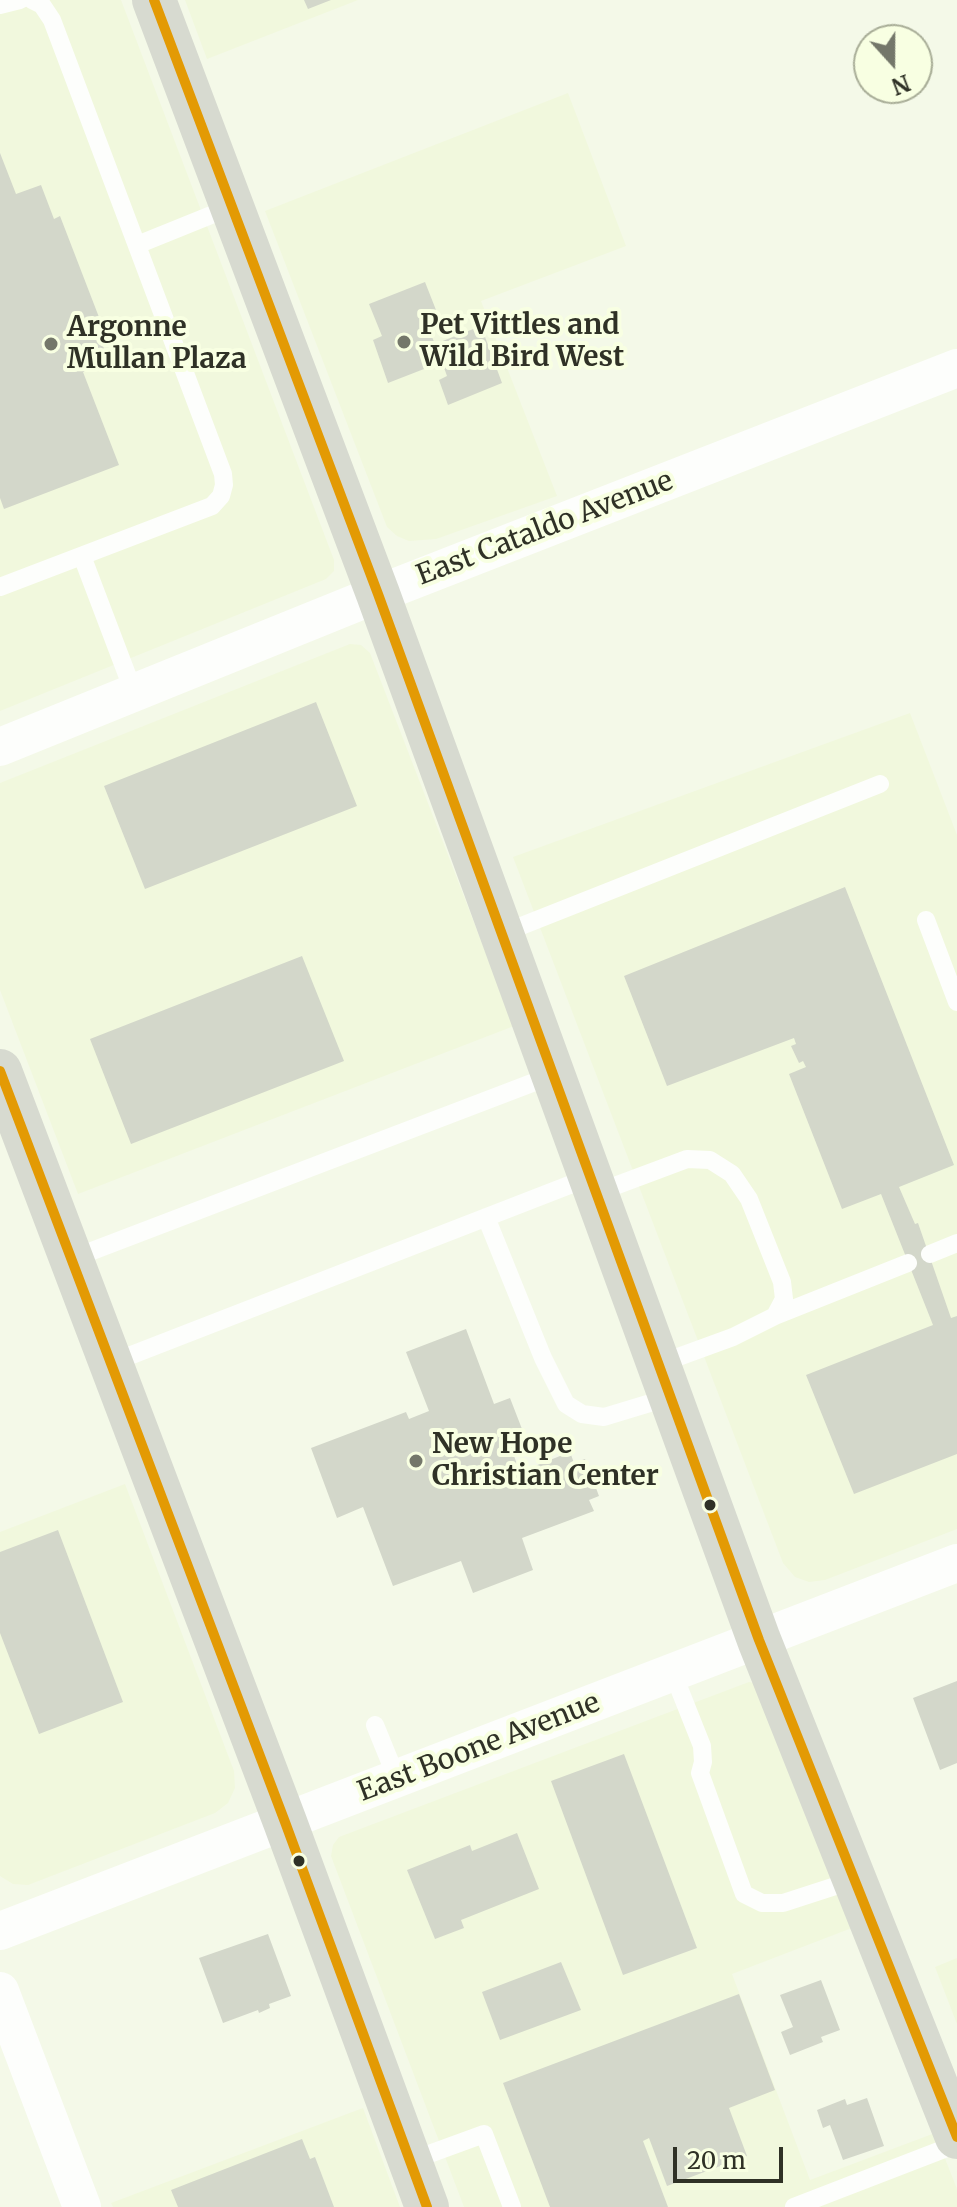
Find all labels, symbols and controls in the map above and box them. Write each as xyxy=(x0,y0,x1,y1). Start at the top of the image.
north arrow xyxy=(853,24,933,104)
text: N xyxy=(888,68,914,101)
place label: Pet Vittles and Wild Bird West xyxy=(420,309,624,375)
place label: Argonne Mullan Plaza xyxy=(67,311,247,377)
marker: Pet Vittles and Wild Bird West xyxy=(395,333,413,351)
marker: Argonne Mullan Plaza xyxy=(42,335,60,353)
street label: East Cataldo Avenue xyxy=(412,465,678,593)
place label: New Hope Christian Center xyxy=(432,1428,659,1494)
marker: New Hope Christian Center xyxy=(407,1452,425,1470)
unlabelled marker xyxy=(702,1497,718,1513)
street label: East Boone Avenue xyxy=(353,1686,605,1810)
unlabelled marker xyxy=(291,1853,307,1869)
scale bar xyxy=(677,2131,787,2181)
text: 20 m xyxy=(687,2145,746,2176)

